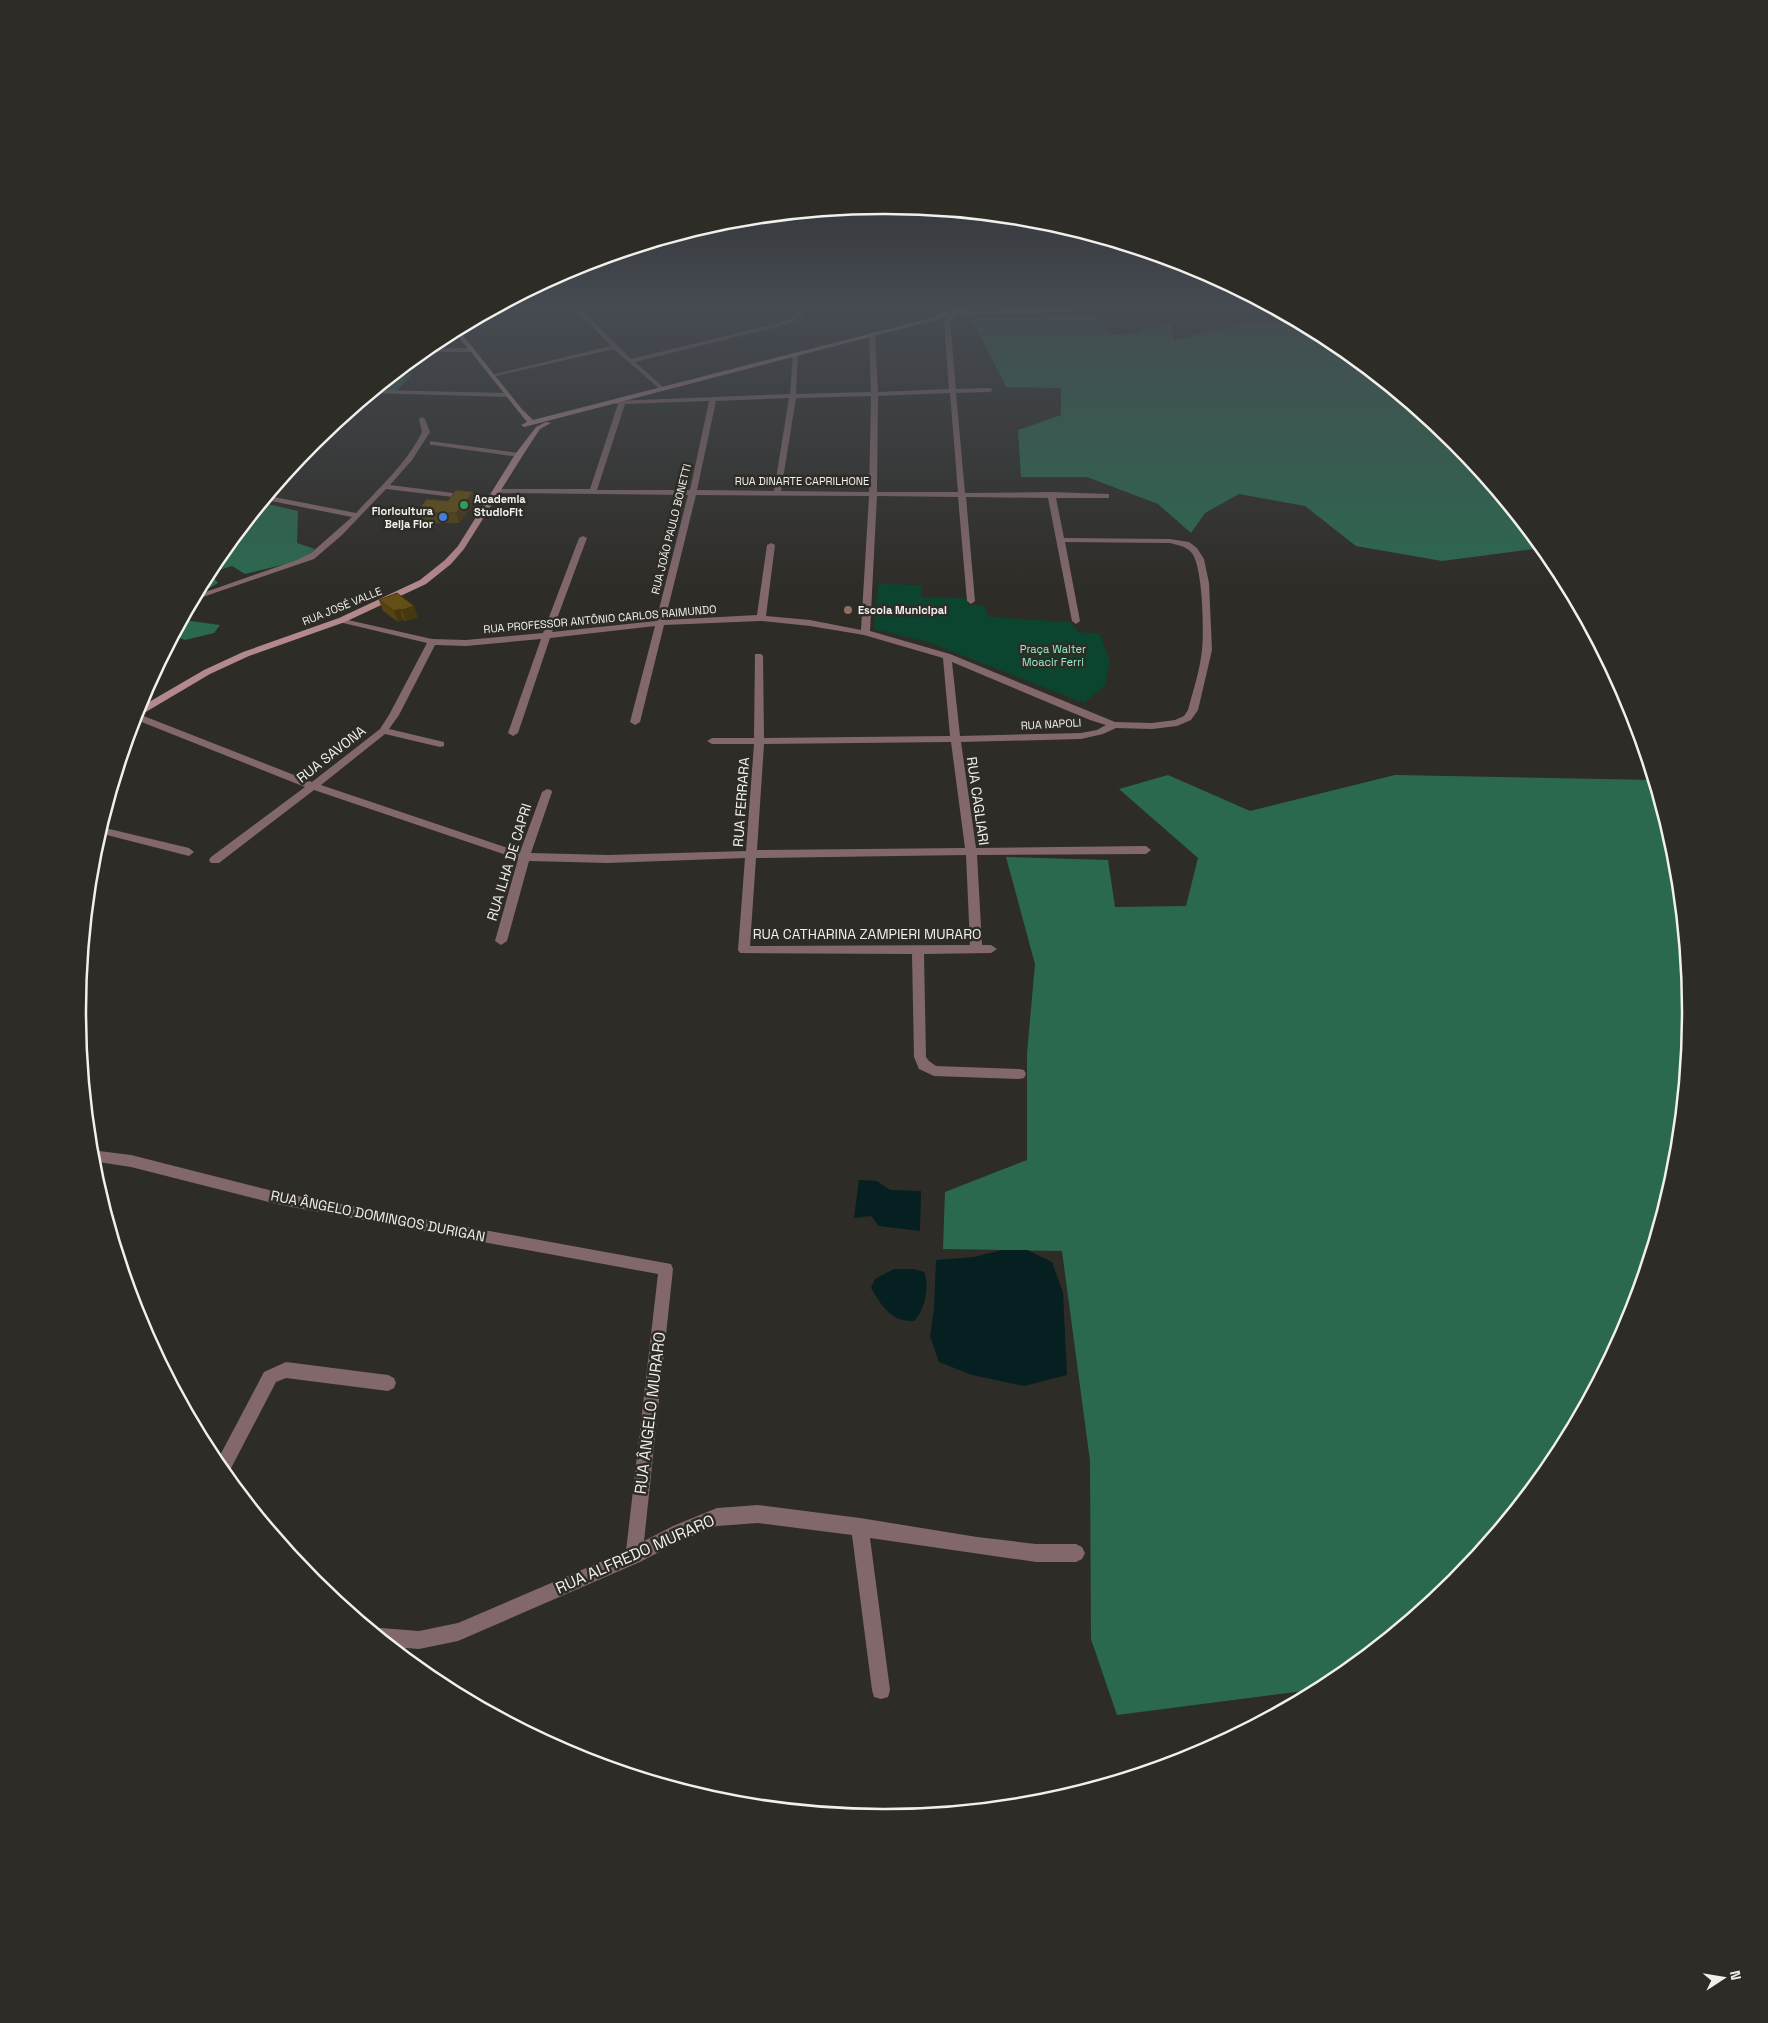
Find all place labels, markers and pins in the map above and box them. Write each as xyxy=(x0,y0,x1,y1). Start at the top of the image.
place label: Academia StudioFit xyxy=(474,492,526,519)
marker: Academia StudioFit xyxy=(458,499,470,511)
place label: Floricultura Beija Flor xyxy=(372,504,434,531)
marker: Floricultura Beija Flor xyxy=(437,511,449,523)
place label: Escola Municipal xyxy=(858,603,947,617)
marker: Escola Municipal xyxy=(842,604,854,616)

